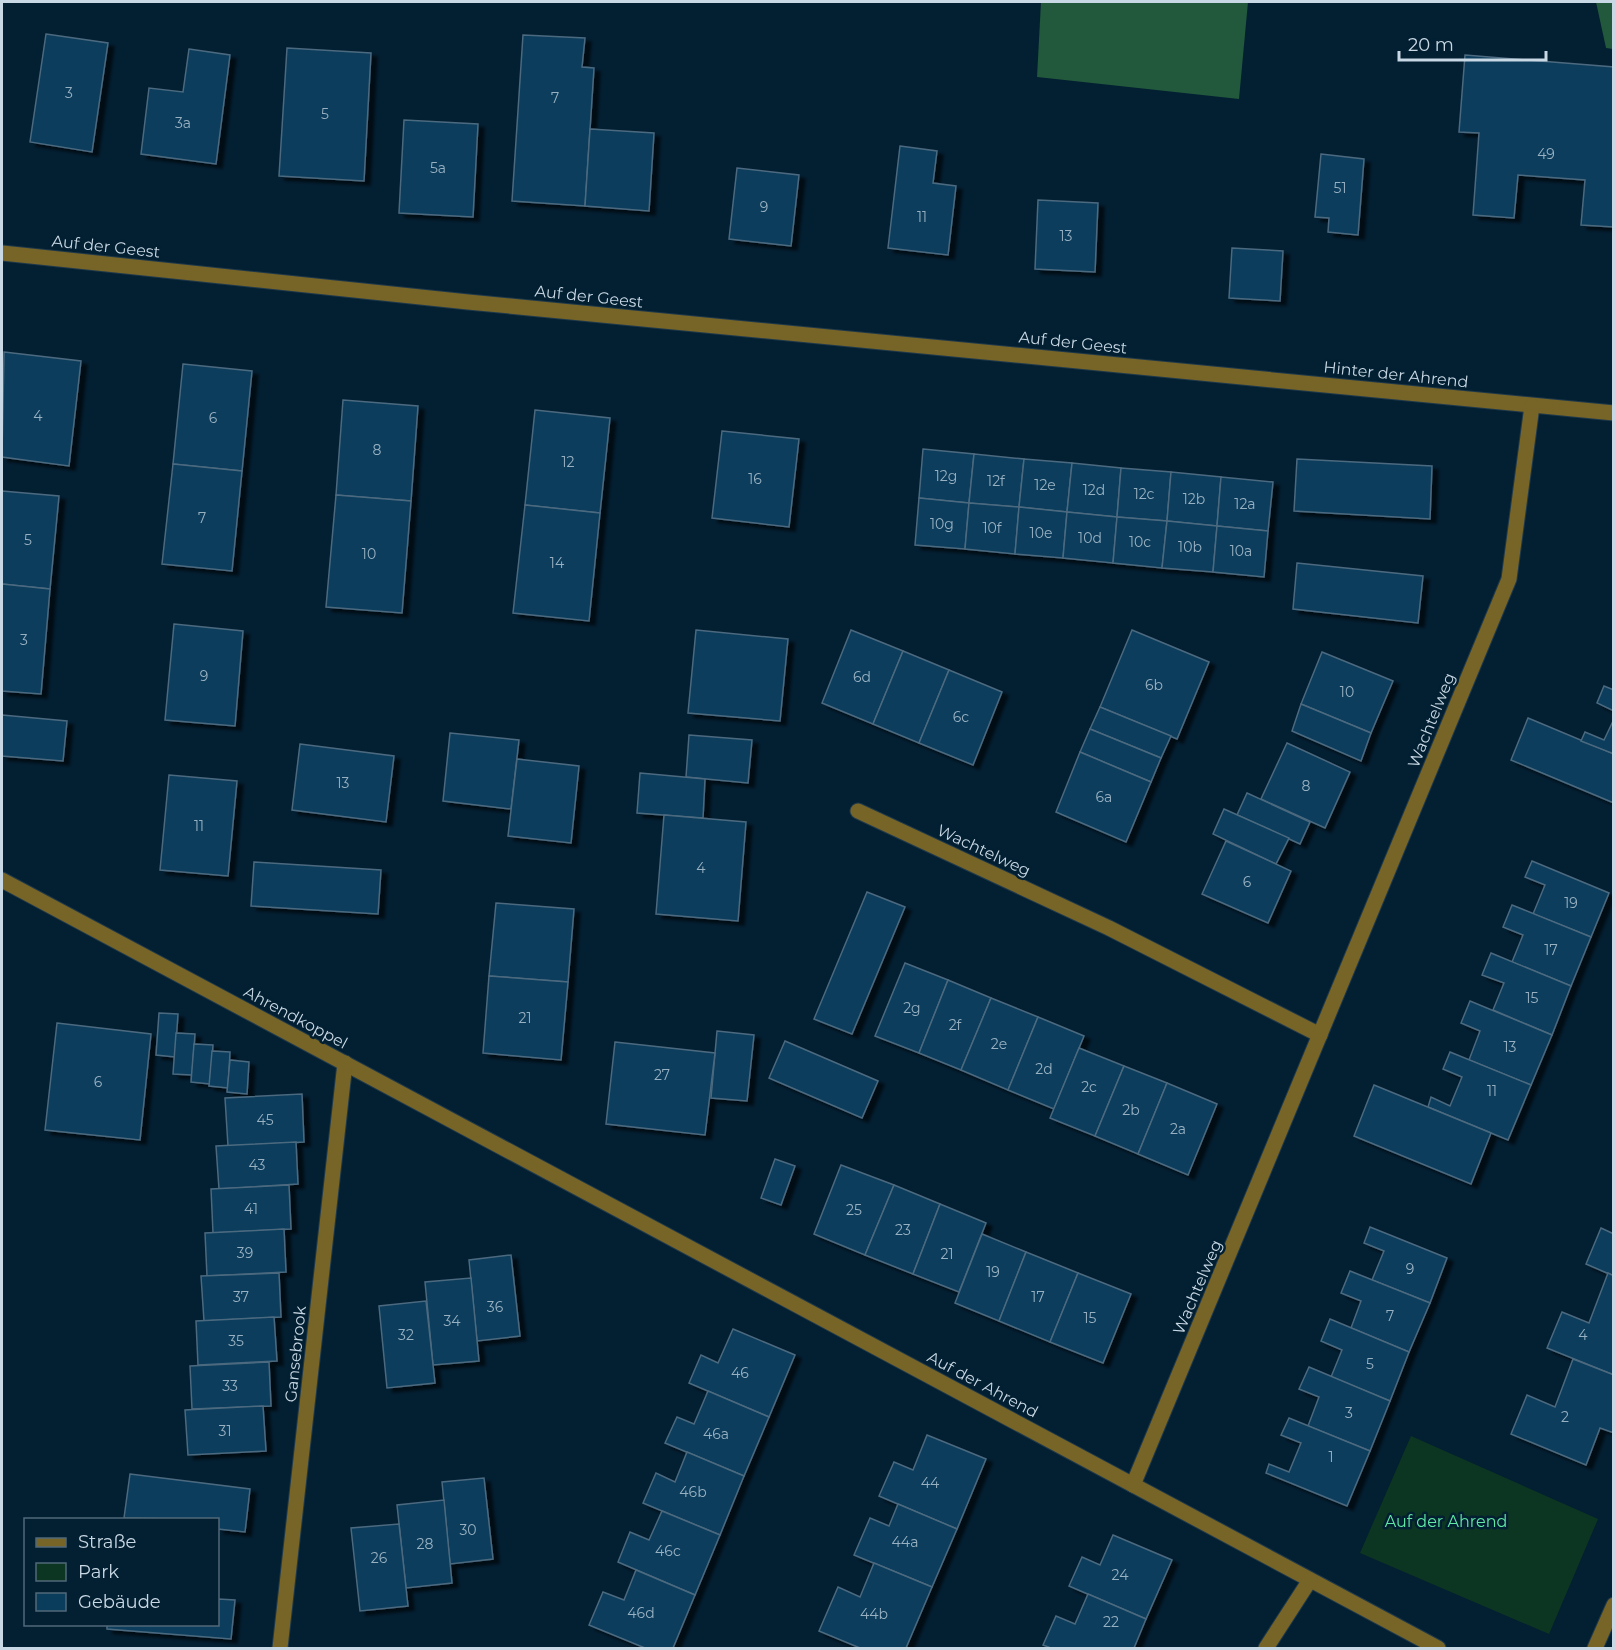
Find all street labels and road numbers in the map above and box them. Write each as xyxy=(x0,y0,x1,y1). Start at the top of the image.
street label: Auf der Geest xyxy=(51,231,162,262)
street label: Auf der Geest xyxy=(534,281,645,312)
street label: Auf der Geest xyxy=(1018,327,1129,358)
street label: Hinter der Ahrend xyxy=(1323,357,1469,392)
street label: Wachtelweg xyxy=(1404,670,1459,770)
street label: Wachtelweg xyxy=(934,821,1033,880)
street label: Ahrendkoppel xyxy=(241,982,351,1053)
street label: Wachtelweg xyxy=(1169,1237,1226,1337)
street label: Gansebrook xyxy=(281,1305,310,1403)
street label: Auf der Ahrend xyxy=(924,1347,1041,1422)

